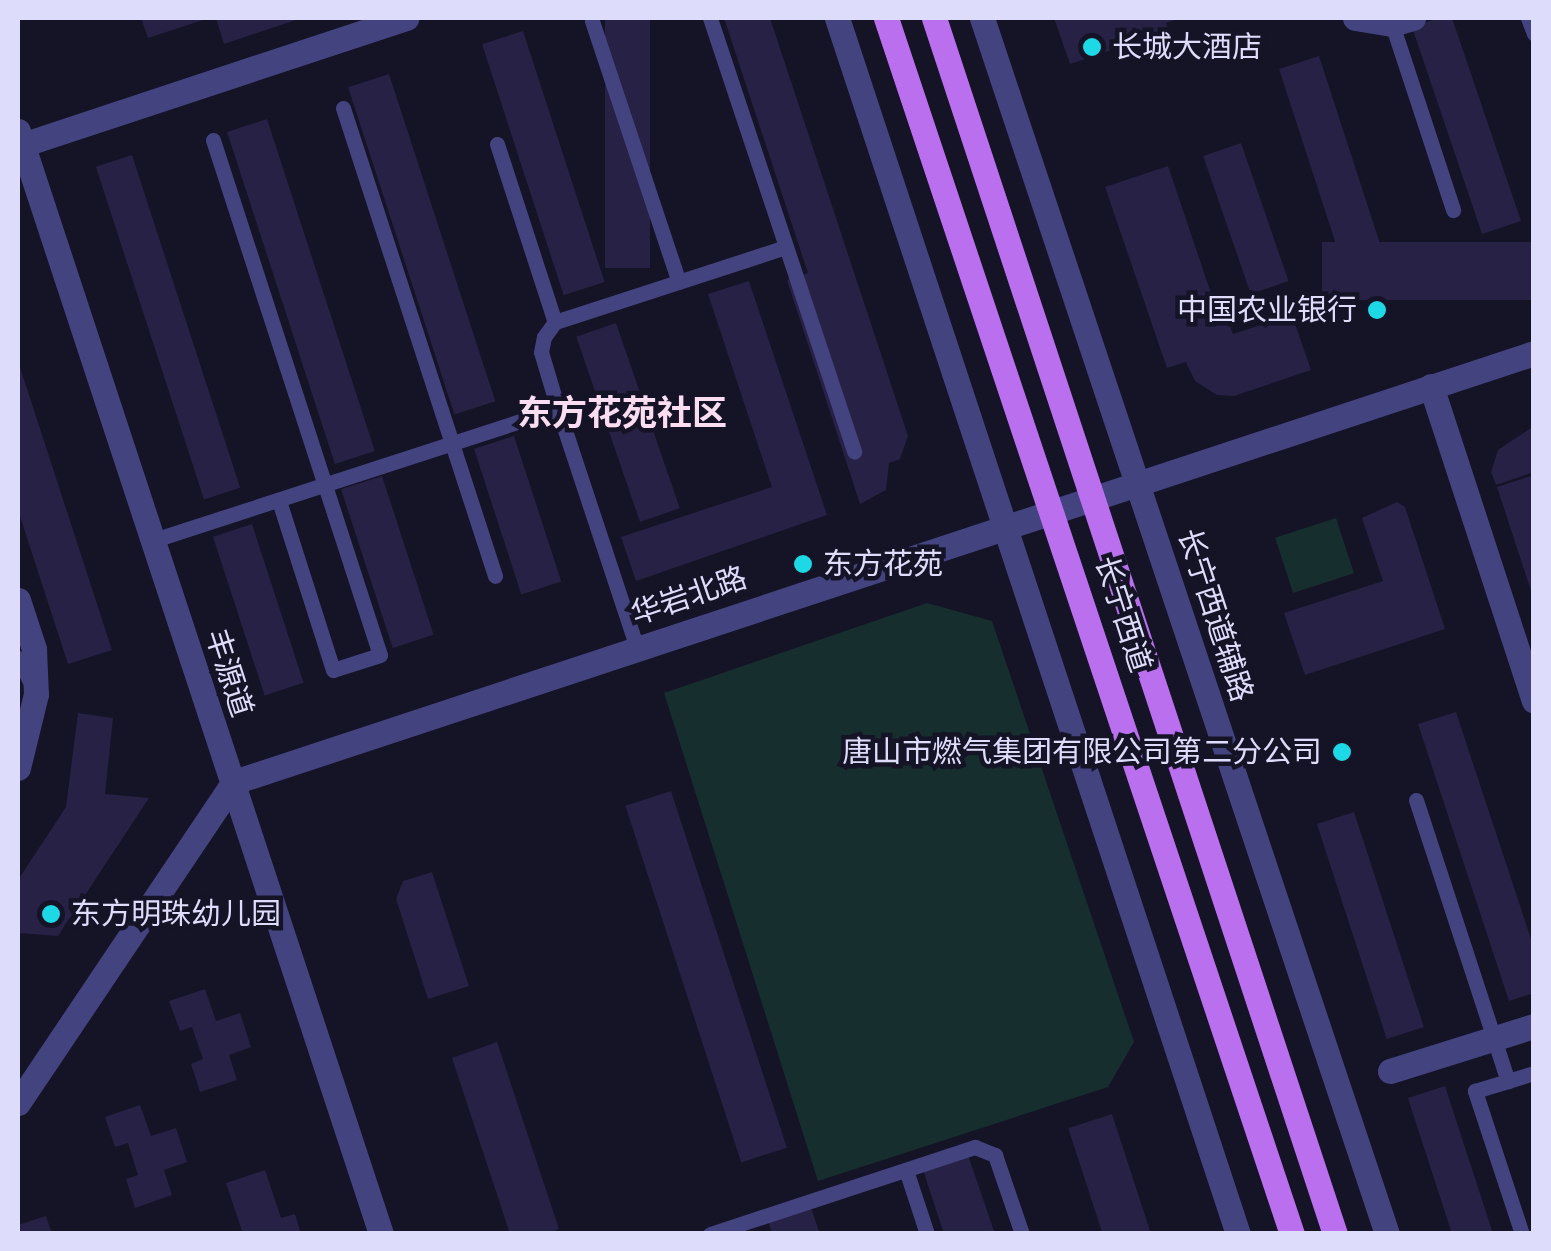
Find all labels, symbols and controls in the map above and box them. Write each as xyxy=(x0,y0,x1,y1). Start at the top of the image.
place label: 长城大酒店 xyxy=(1112,29,1262,65)
marker: 长城大酒店 xyxy=(1081,36,1103,58)
place label: 中国农业银行 xyxy=(1177,292,1357,328)
marker: 中国农业银行 xyxy=(1366,299,1388,321)
district label: 东方花苑社区 xyxy=(517,392,727,434)
street label: 长宁西道辅路 xyxy=(1170,524,1260,706)
place label: 东方花苑 xyxy=(823,546,943,582)
street label: 长宁西道 xyxy=(1087,551,1159,677)
marker: 东方花苑 xyxy=(792,553,814,575)
street label: 华岩北路 xyxy=(626,559,752,633)
street label: 丰源道 xyxy=(198,625,260,721)
place label: 唐山市燃气集团有限公司第二分公司 xyxy=(842,734,1322,770)
marker: 唐山市燃气集团有限公司第二分公司 xyxy=(1331,741,1353,763)
place label: 东方明珠幼儿园 xyxy=(71,896,281,932)
marker: 东方明珠幼儿园 xyxy=(40,903,62,925)

